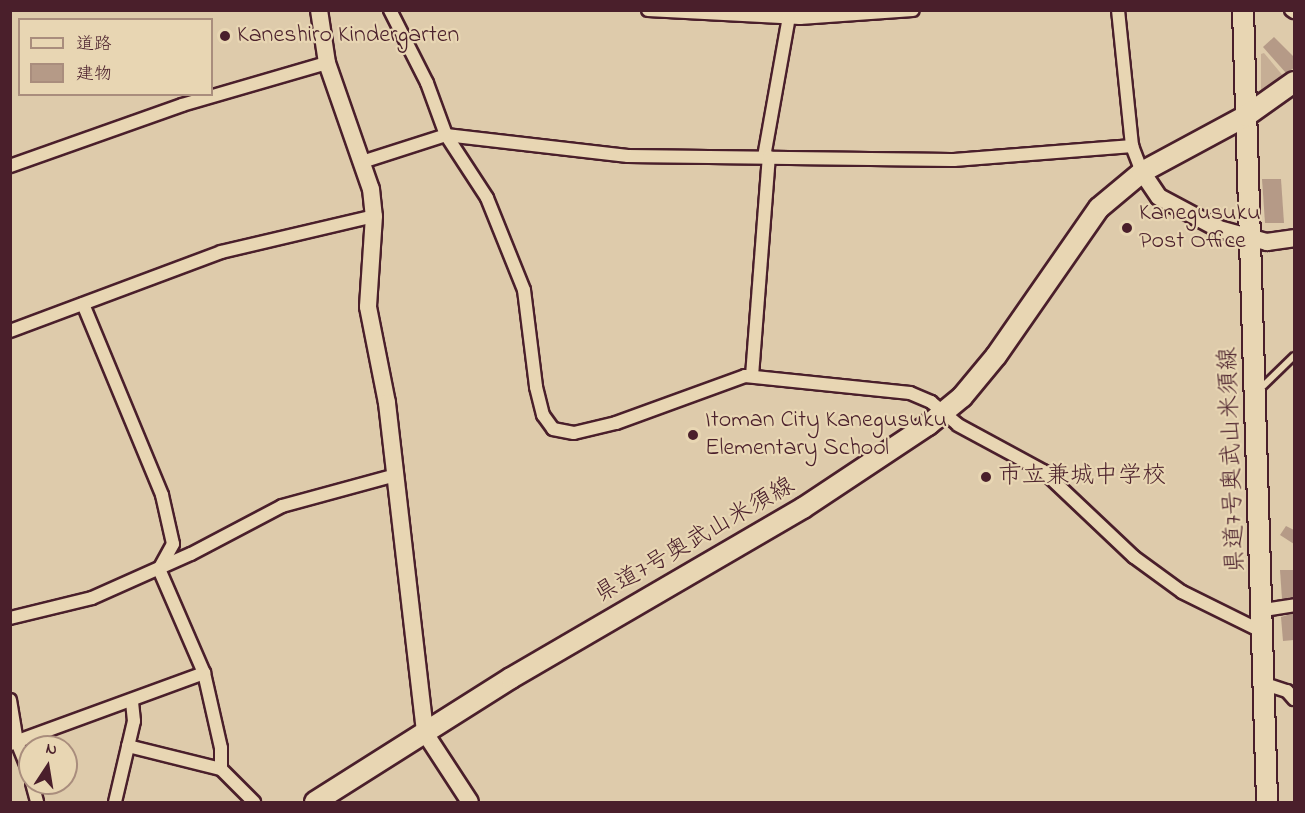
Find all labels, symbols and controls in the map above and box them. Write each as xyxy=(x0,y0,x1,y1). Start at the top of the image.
legend xyxy=(18,18,213,96)
place label: Kaneshiro Kindergarten xyxy=(237,22,459,50)
marker: Kaneshiro Kindergarten xyxy=(218,29,232,43)
text: 道路 xyxy=(76,32,112,58)
text: 建物 xyxy=(76,62,112,88)
place label: Kanegusuku Post Office xyxy=(1139,200,1261,256)
marker: Kanegusuku Post Office xyxy=(1120,221,1134,235)
street label: 県道7号奥武山米須線 xyxy=(1215,347,1251,573)
place label: Itoman City Kanegusuku Elementary School xyxy=(705,407,947,463)
marker: Itoman City Kanegusuku Elementary School xyxy=(686,428,700,442)
place label: 市立兼城中学校 xyxy=(998,463,1166,491)
marker: 市立兼城中学校 xyxy=(979,470,993,484)
street label: 県道7号奥武山米須線 xyxy=(590,472,800,610)
north arrow xyxy=(18,735,78,795)
text: N xyxy=(44,736,59,762)

